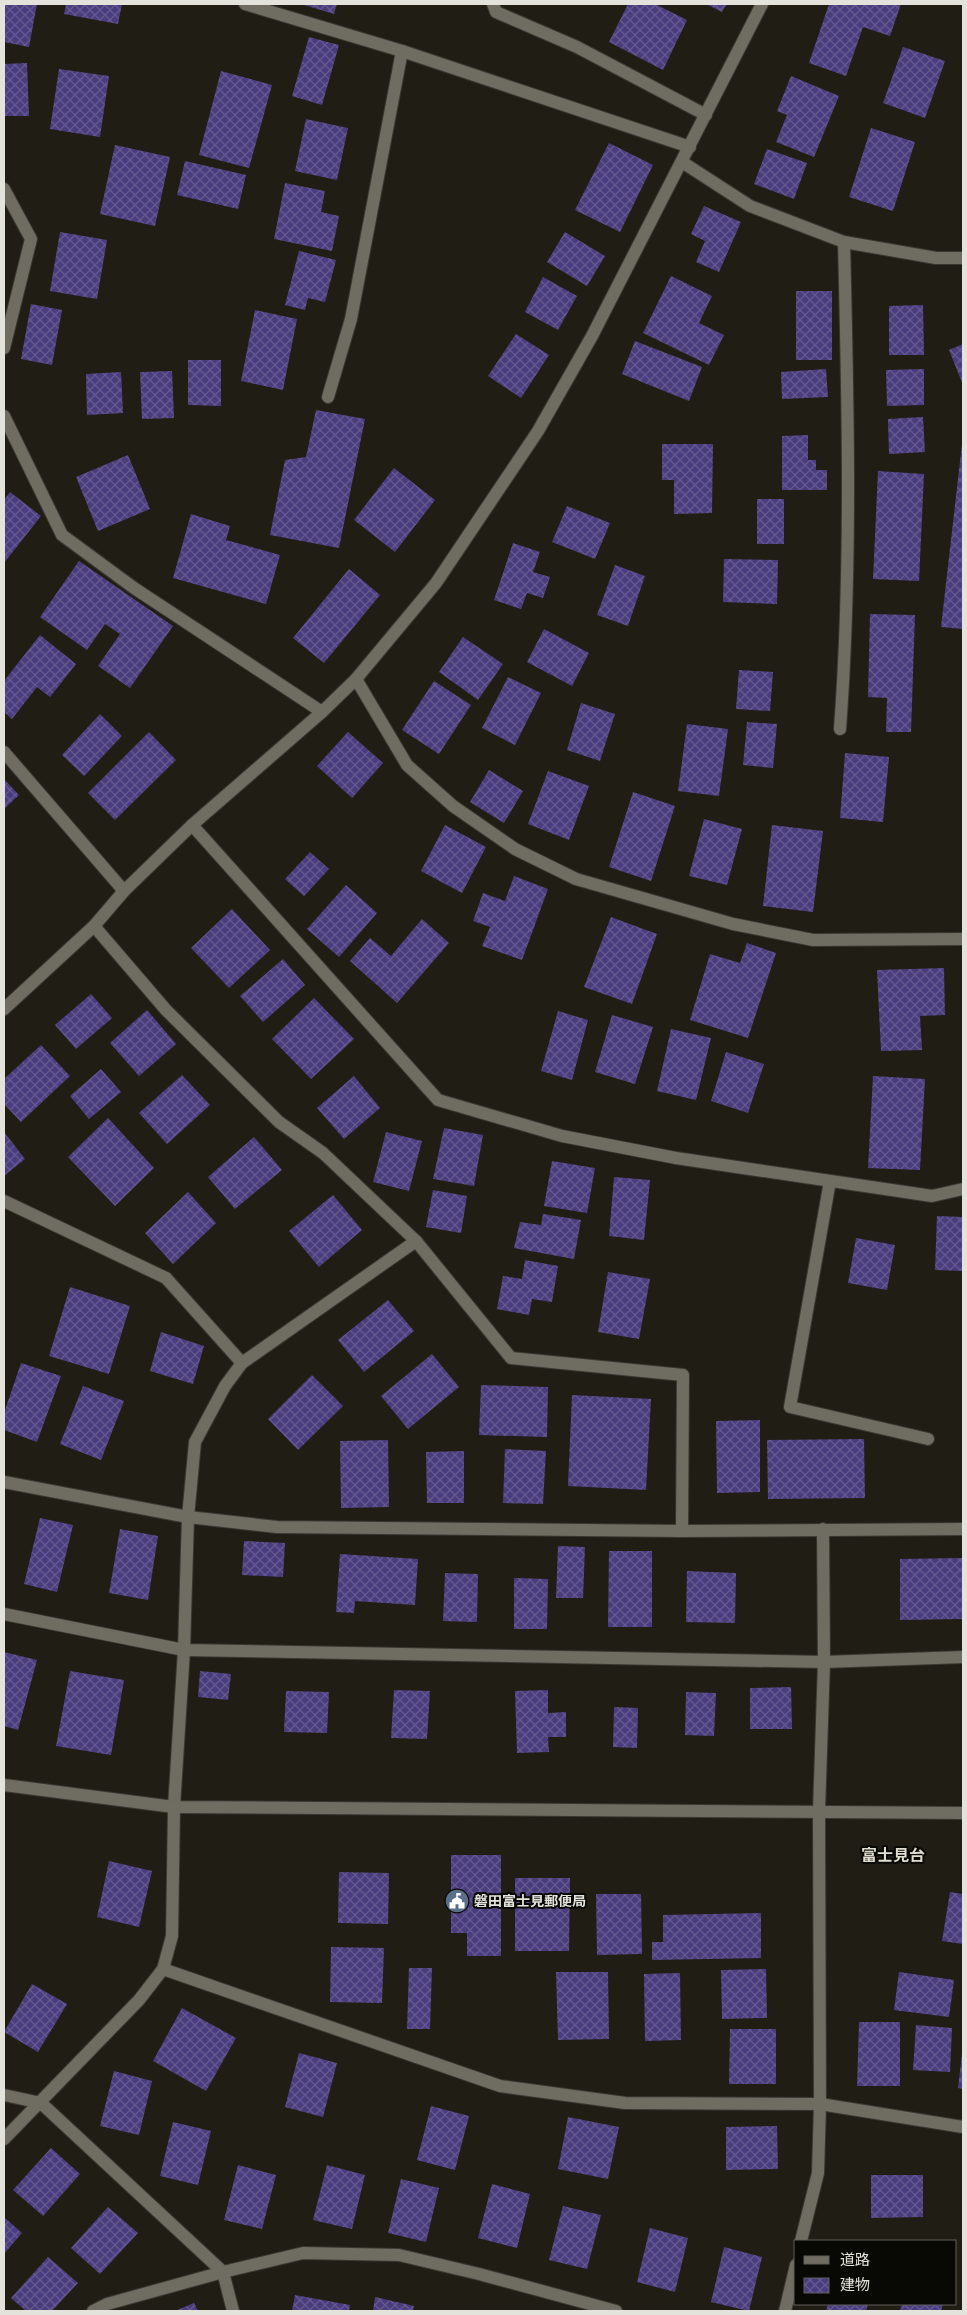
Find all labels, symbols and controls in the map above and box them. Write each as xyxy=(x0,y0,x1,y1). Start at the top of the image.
district label: 富士見台 xyxy=(861,1846,925,1865)
public building icon: 磐田富士見郵便局 xyxy=(444,1888,470,1914)
place label: 磐田富士見郵便局 xyxy=(474,1893,586,1910)
legend xyxy=(794,2240,957,2305)
text: 道路 xyxy=(840,2251,870,2269)
text: 建物 xyxy=(840,2276,870,2294)

